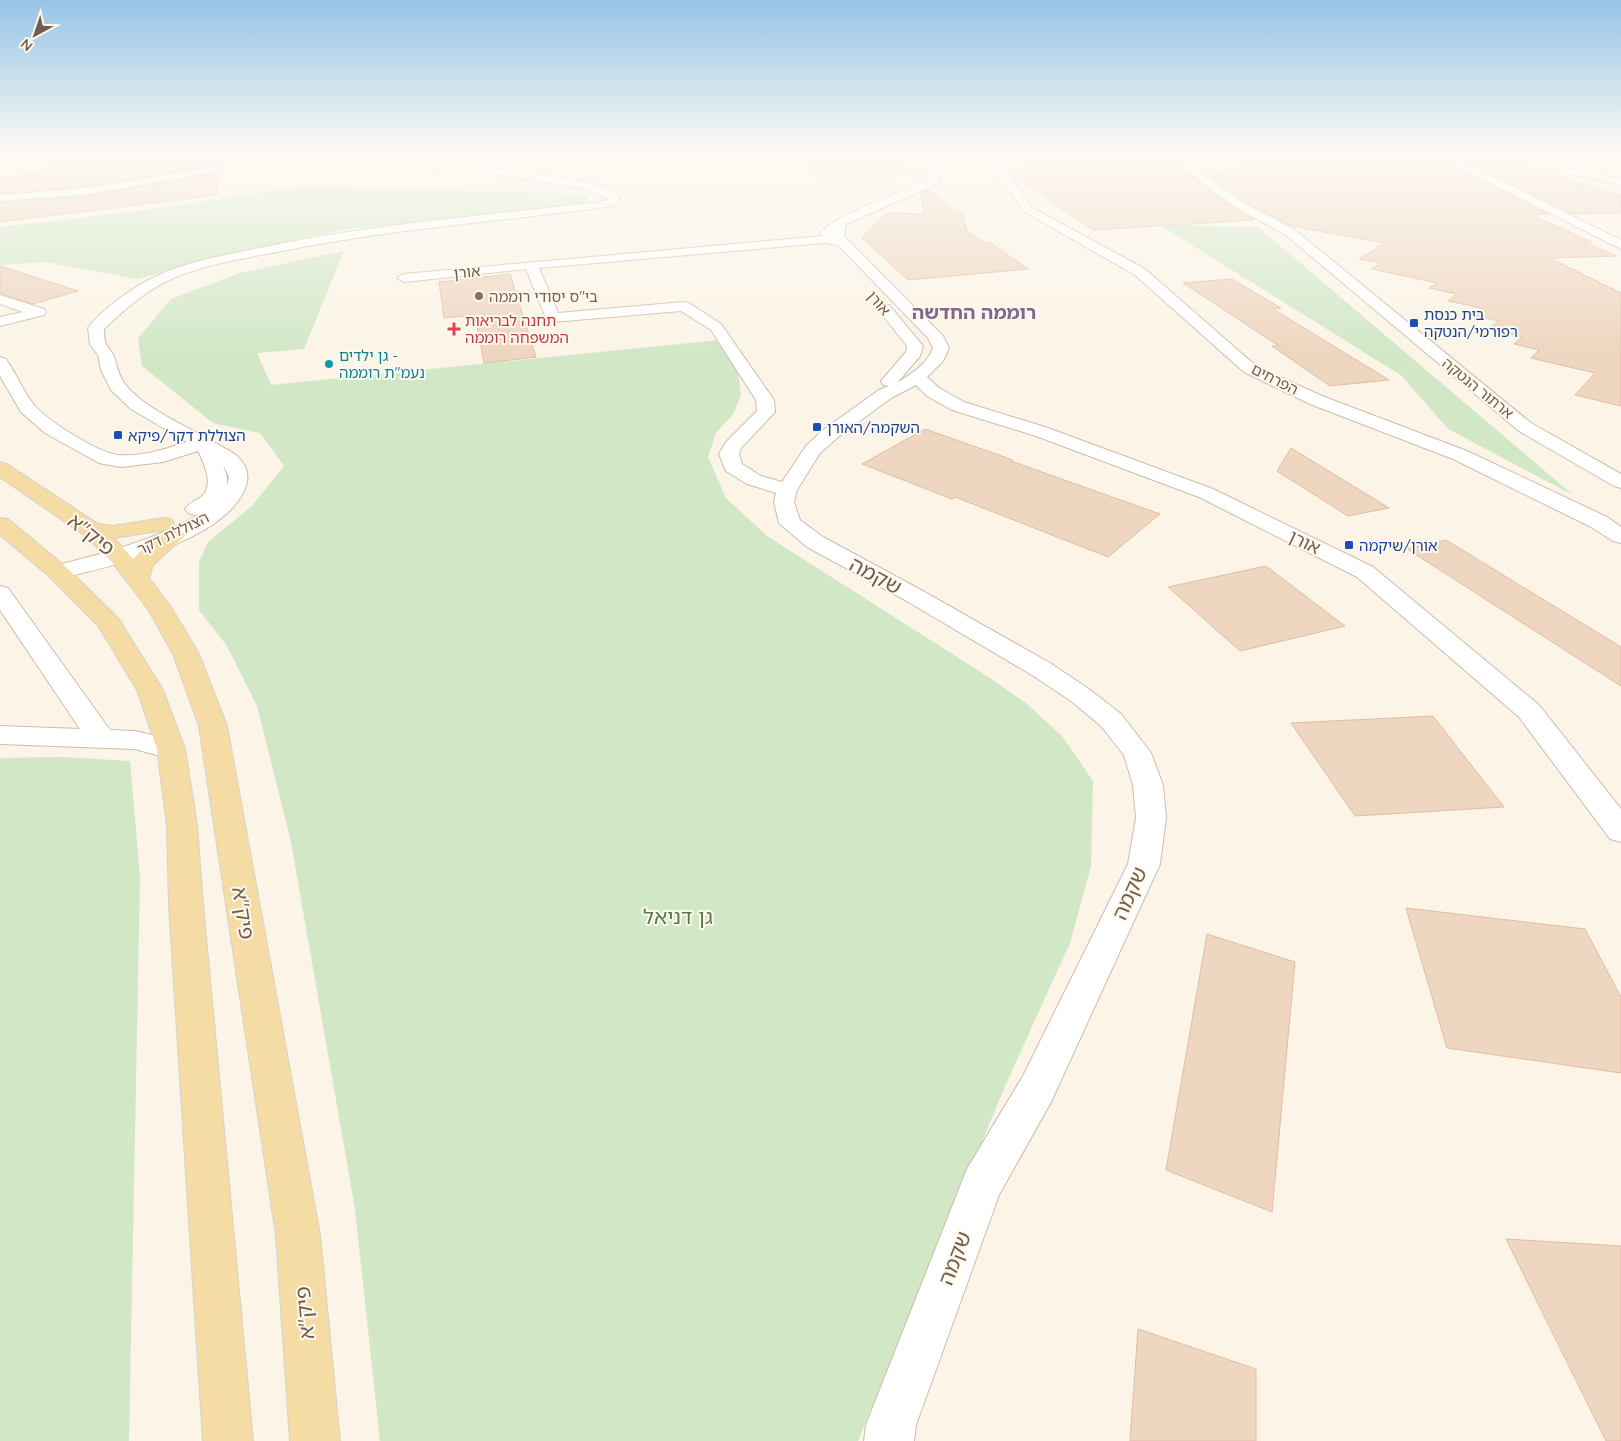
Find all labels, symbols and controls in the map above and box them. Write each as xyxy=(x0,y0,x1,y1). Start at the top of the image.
north arrow xyxy=(10,10,60,60)
text: N xyxy=(17,35,36,55)
street label: אורן xyxy=(453,261,481,283)
place label: בי"ס יסודי רוממה xyxy=(489,287,598,306)
street label: אורן xyxy=(863,287,895,319)
marker: בי"ס יסודי רוממה xyxy=(473,290,485,302)
district label: רוממה החדשה xyxy=(912,300,1036,324)
place label: בית כנסת רפורמי/הנטקה xyxy=(1424,305,1518,341)
place label: תחנה לבריאות המשפחה רוממה xyxy=(465,311,569,347)
marker: בית כנסת רפורמי/הנטקה xyxy=(1408,317,1420,329)
marker: תחנה לבריאות המשפחה רוממה xyxy=(447,322,461,336)
place label: גן ילדים - נעמ"ת רוממה xyxy=(339,346,425,382)
street label: ארתור הנטקה xyxy=(1438,353,1518,423)
marker: גן ילדים - נעמ"ת רוממה xyxy=(323,358,335,370)
street label: הפרחים xyxy=(1248,359,1302,399)
place label: השקמה/האורן xyxy=(827,418,920,437)
marker: השקמה/האורן xyxy=(811,421,823,433)
place label: הצוללת דקר/פיקא xyxy=(128,426,246,445)
marker: הצוללת דקר/פיקא xyxy=(112,429,124,441)
street label: פיק"א xyxy=(63,507,121,561)
street label: הצוללת דקר xyxy=(134,507,212,559)
street label: אורן xyxy=(1286,525,1324,559)
place label: אורן/שיקמה xyxy=(1359,536,1438,555)
marker: אורן/שיקמה xyxy=(1343,539,1355,551)
street label: שקמה xyxy=(845,550,907,600)
street label: שקמה xyxy=(1106,862,1152,924)
street label: פיק"א xyxy=(227,885,261,941)
park label: גן דניאל xyxy=(643,903,713,929)
street label: שקמה xyxy=(932,1227,976,1289)
street label: פיק"א xyxy=(289,1285,319,1341)

